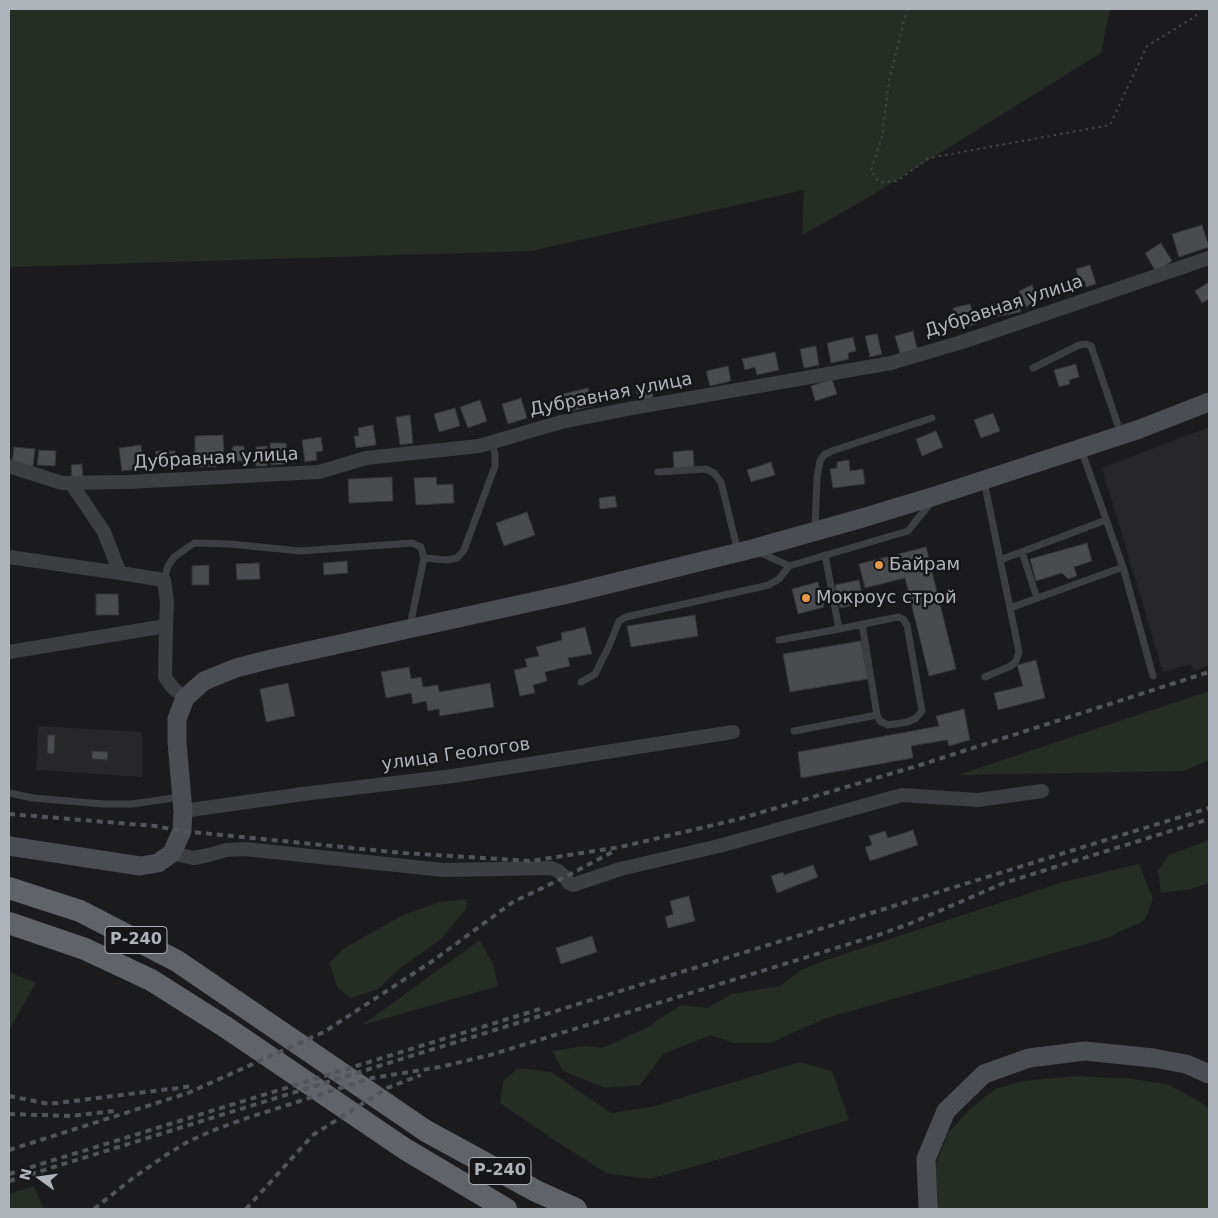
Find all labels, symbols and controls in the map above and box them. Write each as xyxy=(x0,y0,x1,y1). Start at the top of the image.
street label: Дубравная улица xyxy=(922,271,1086,343)
street label: Дубравная улица xyxy=(528,369,694,421)
street label: Дубравная улица xyxy=(133,444,299,474)
place label: Байрам xyxy=(889,554,960,576)
marker: Байрам xyxy=(873,559,885,571)
place label: Мокроус строй xyxy=(816,587,957,609)
marker: Мокроус строй xyxy=(800,592,812,604)
street label: улица Геологов xyxy=(380,734,532,776)
road number: Р-240 xyxy=(105,926,167,954)
north arrow xyxy=(15,1153,65,1203)
road number: Р-240 xyxy=(469,1158,531,1184)
text: N xyxy=(16,1167,35,1182)

